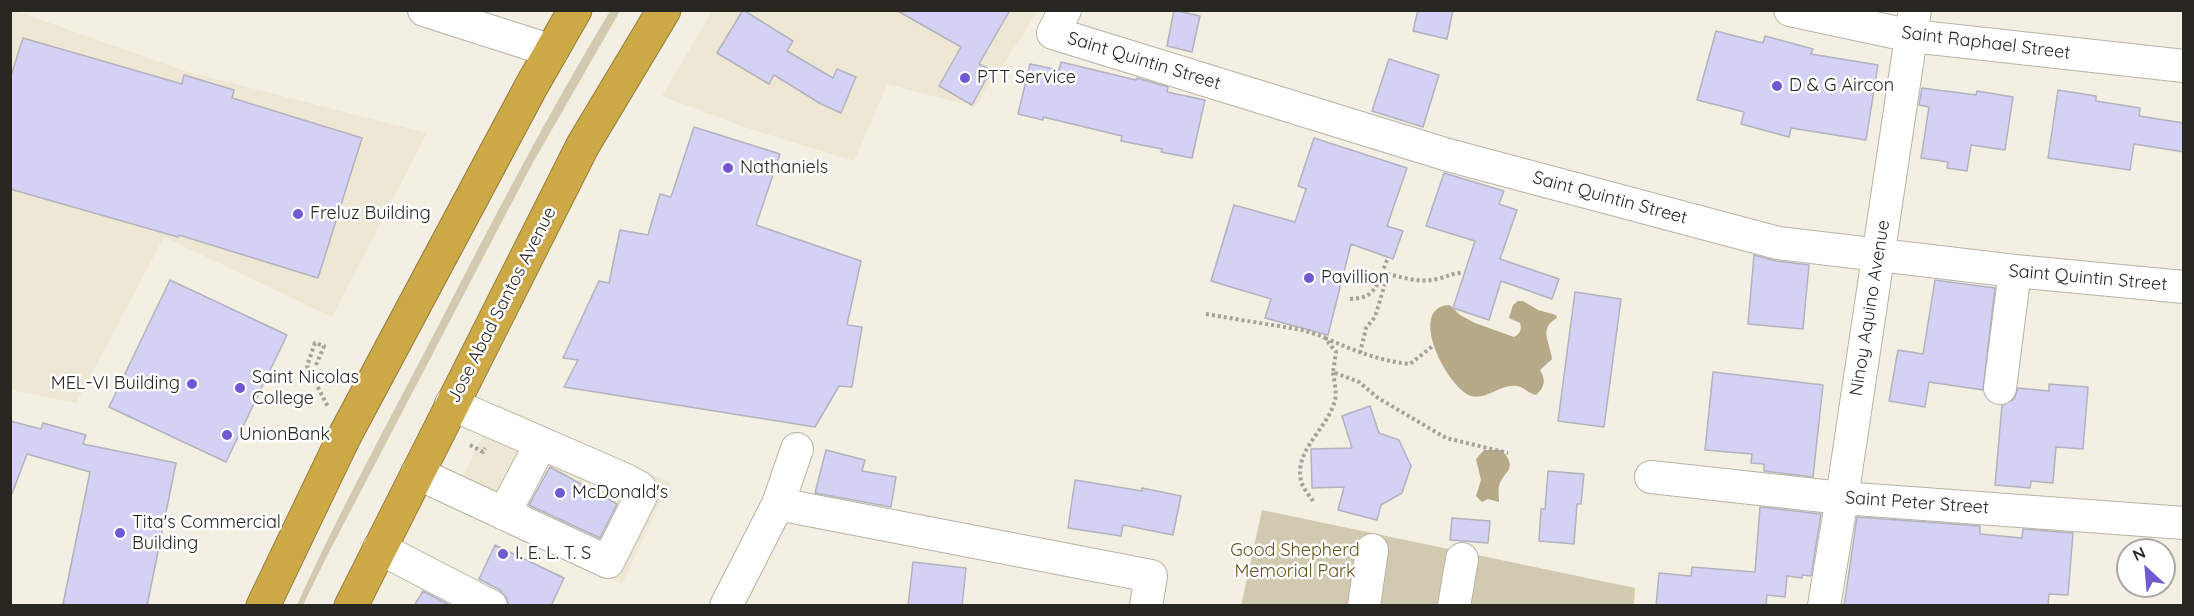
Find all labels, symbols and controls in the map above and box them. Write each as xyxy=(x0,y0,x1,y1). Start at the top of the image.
street label: Saint Raphael Street xyxy=(1900,22,2072,64)
street label: Saint Quintin Street xyxy=(1065,27,1223,95)
place label: PTT Service xyxy=(977,67,1076,89)
marker: PTT Service xyxy=(958,71,972,85)
place label: D & G Aircon xyxy=(1789,75,1894,97)
marker: D & G Aircon xyxy=(1770,79,1784,93)
place label: Nathaniels xyxy=(740,157,828,179)
marker: Nathaniels xyxy=(721,161,735,175)
street label: Saint Quintin Street xyxy=(1530,167,1690,229)
place label: Freluz Building xyxy=(310,203,431,225)
street label: Jose Abad Santos Avenue xyxy=(443,203,561,407)
marker: Freluz Building xyxy=(291,207,305,221)
street label: Ninoy Aquino Avenue xyxy=(1845,219,1895,397)
street label: Saint Quintin Street xyxy=(2008,260,2168,296)
place label: Pavillion xyxy=(1321,267,1389,289)
marker: Pavillion xyxy=(1302,271,1316,285)
place label: Saint Nicolas College xyxy=(252,367,359,410)
place label: MEL-VI Building xyxy=(51,373,180,395)
marker: MEL-VI Building xyxy=(185,377,199,391)
marker: Saint Nicolas College xyxy=(233,381,247,395)
place label: UnionBank xyxy=(239,424,330,446)
marker: UnionBank xyxy=(220,428,234,442)
place label: McDonald's xyxy=(572,482,668,504)
marker: McDonald's xyxy=(553,486,567,500)
street label: Saint Peter Street xyxy=(1844,487,1990,519)
place label: Tita's Commercial Building xyxy=(132,512,281,554)
marker: Tita's Commercial Building xyxy=(113,526,127,540)
north arrow xyxy=(2116,538,2176,598)
park label: Good Shepherd Memorial Park xyxy=(1230,540,1360,582)
text: N xyxy=(2129,542,2149,565)
place label: I. E. L. T. S xyxy=(515,543,591,565)
marker: I. E. L. T. S xyxy=(496,547,510,561)

